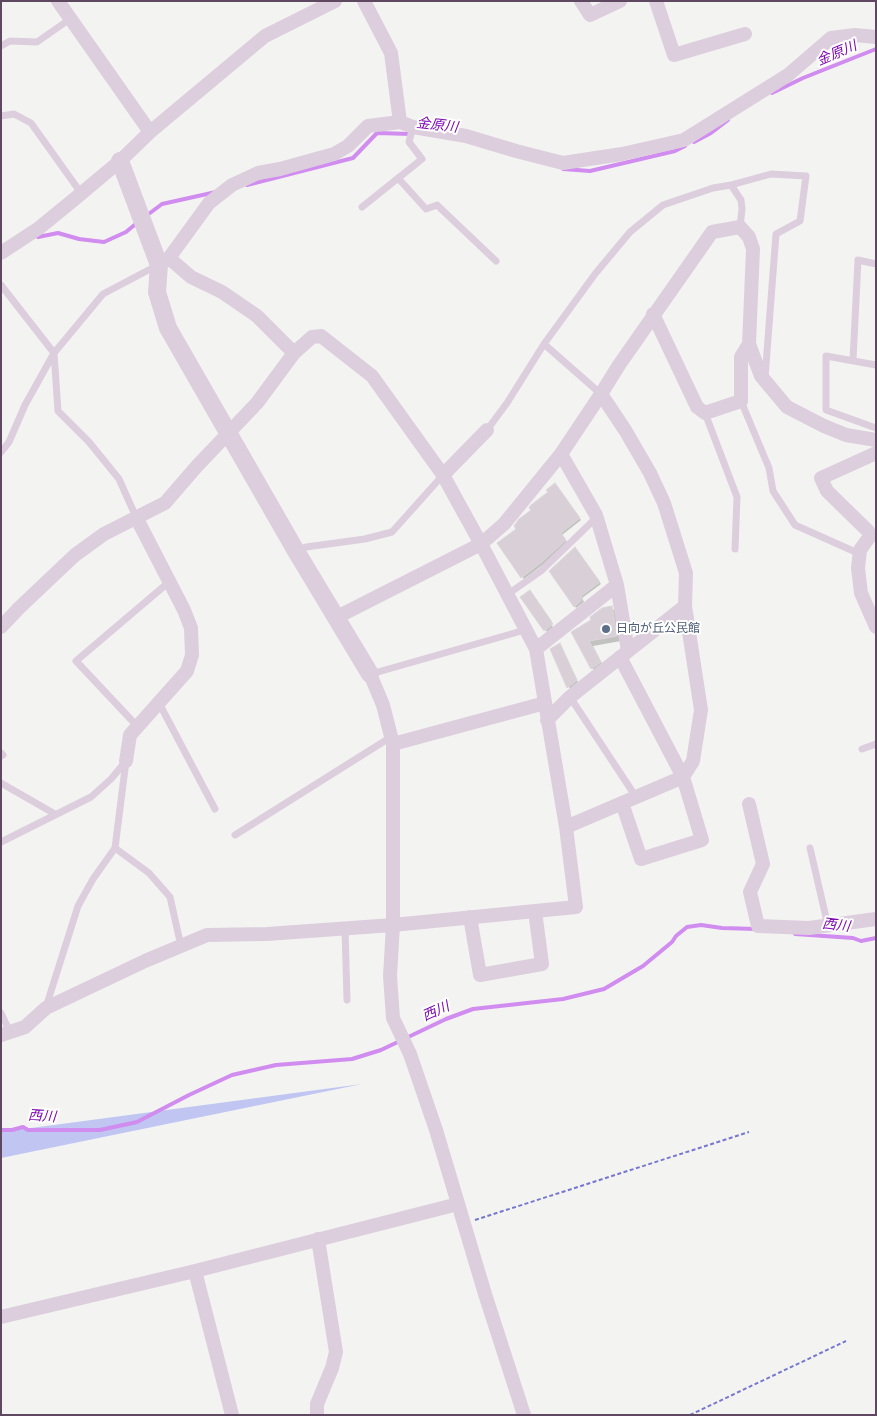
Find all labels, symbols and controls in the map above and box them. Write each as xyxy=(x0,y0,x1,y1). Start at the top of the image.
water label: 金原川 xyxy=(814,38,860,70)
water label: 金原川 xyxy=(415,115,459,137)
place label: 日向が丘公民館 xyxy=(616,622,700,636)
marker: 日向が丘公民館 xyxy=(600,623,612,635)
water label: 西川 xyxy=(821,916,851,936)
water label: 西川 xyxy=(420,999,452,1025)
water label: 西川 xyxy=(27,1108,57,1126)

